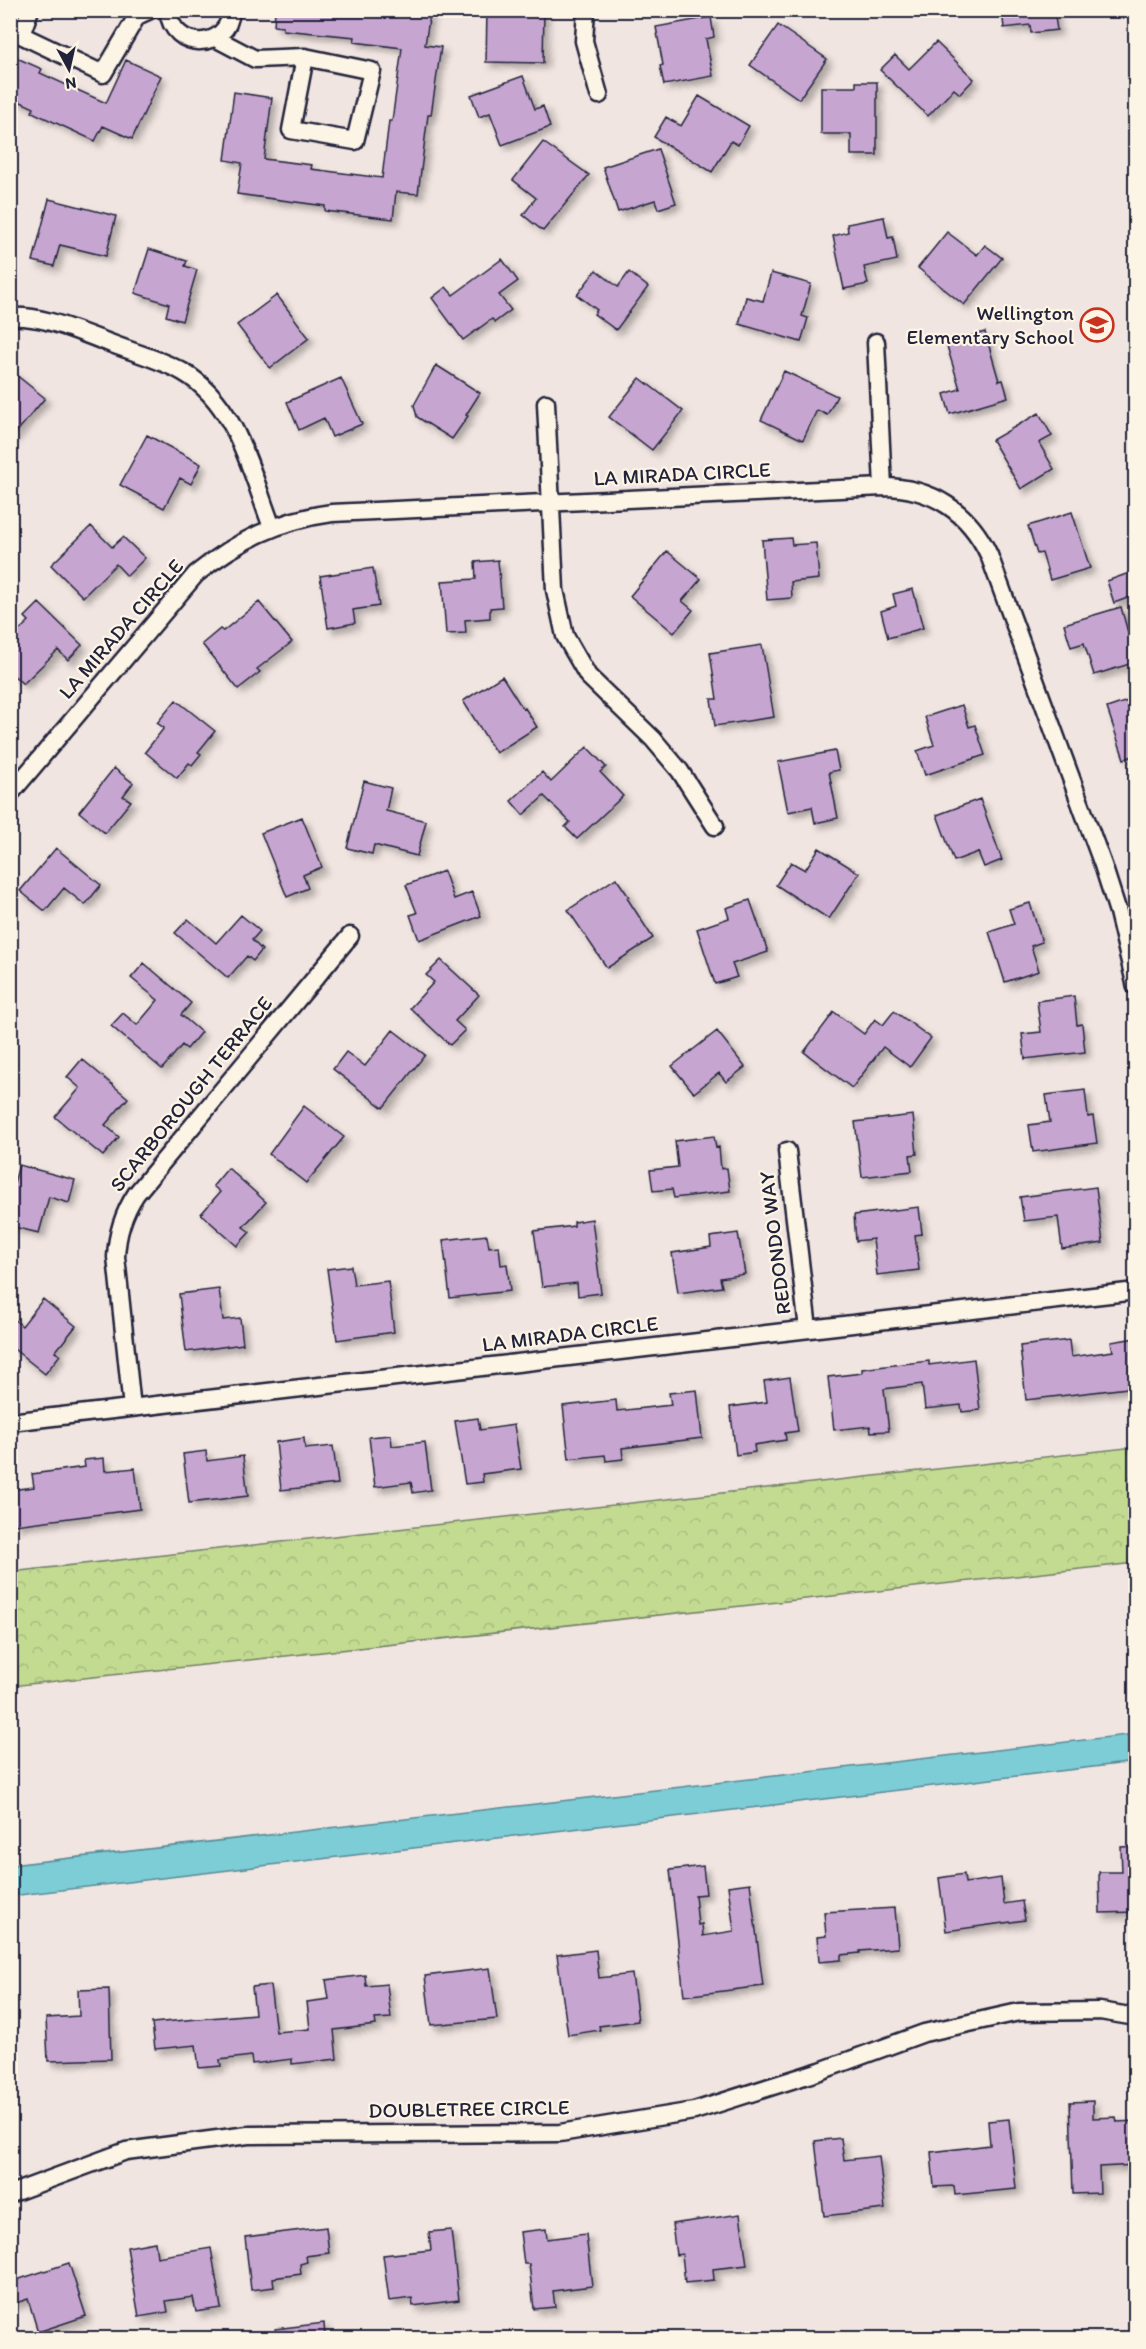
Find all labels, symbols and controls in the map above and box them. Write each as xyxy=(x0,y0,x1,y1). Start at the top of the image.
north arrow xyxy=(39,39,99,99)
text: N xyxy=(64,73,78,94)
place label: Wellington Elementary School xyxy=(907,300,1074,349)
school or university icon: Wellington Elementary School xyxy=(1079,307,1115,343)
street label: LA MIRADA CIRCLE xyxy=(593,456,771,491)
street label: LA MIRADA CIRCLE xyxy=(53,554,188,704)
street label: SCARBOROUGH TERRACE xyxy=(104,991,277,1196)
street label: REDONDO WAY xyxy=(753,1170,796,1316)
street label: LA MIRADA CIRCLE xyxy=(481,1310,659,1357)
street label: DOUBLETREE CIRCLE xyxy=(368,2094,570,2123)

